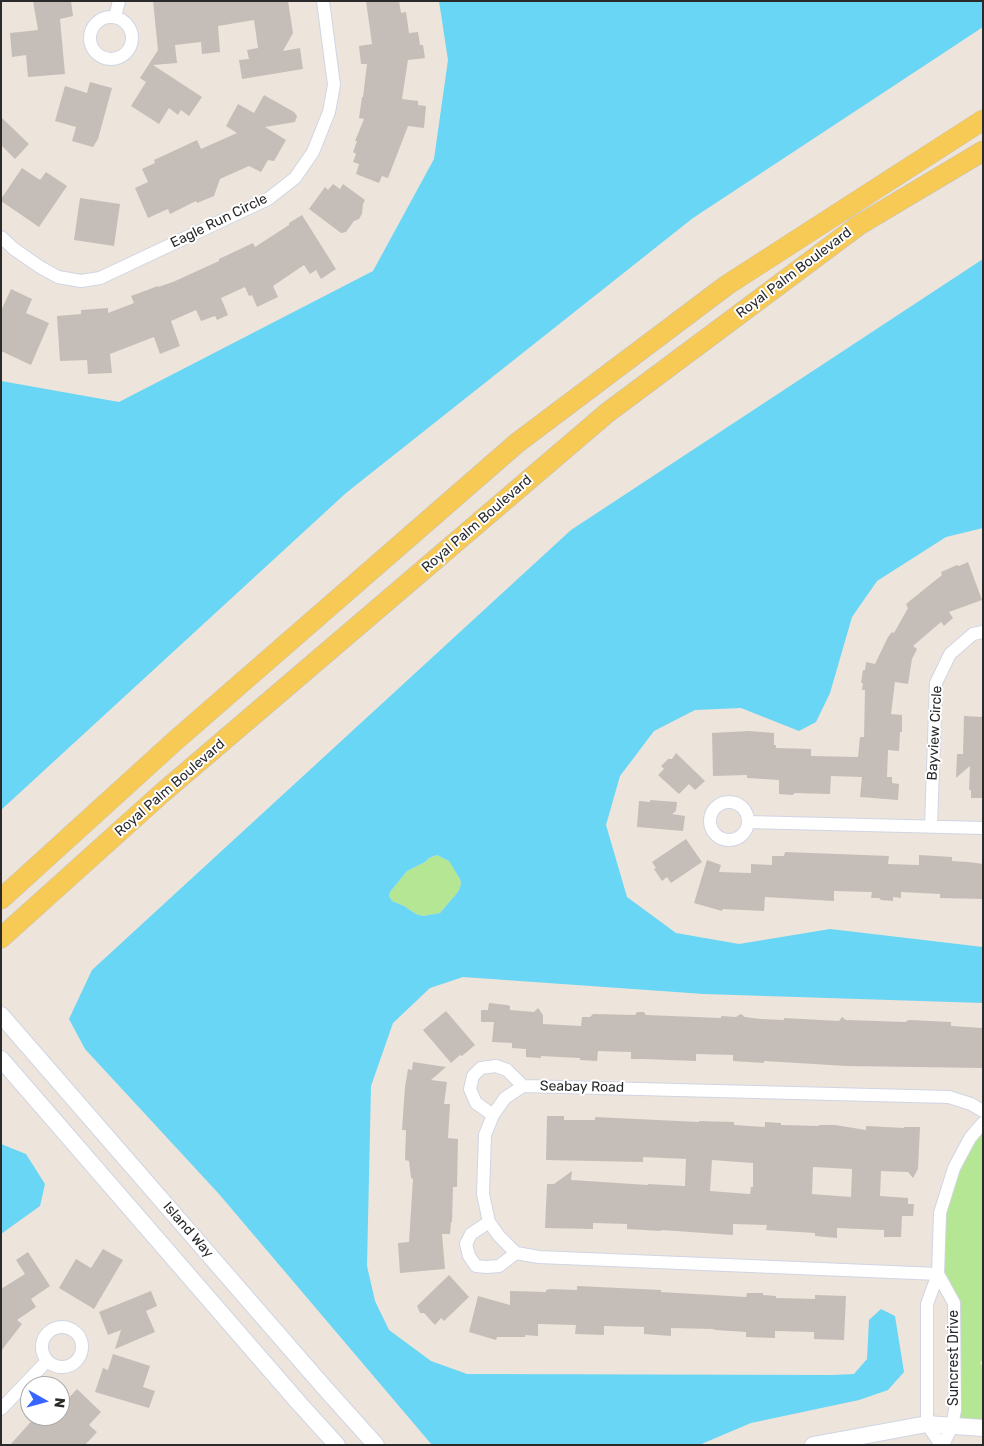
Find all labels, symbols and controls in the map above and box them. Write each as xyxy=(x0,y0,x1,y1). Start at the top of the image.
street label: Eagle Run Circle xyxy=(168,190,270,252)
street label: Royal Palm Boulevard xyxy=(733,224,855,322)
street label: Royal Palm Boulevard xyxy=(419,472,535,576)
street label: Bayview Circle xyxy=(924,685,946,781)
street label: Royal Palm Boulevard xyxy=(112,736,228,840)
street label: Seabay Road xyxy=(540,1078,624,1096)
street label: Island Way xyxy=(159,1199,217,1261)
street label: Suncrest Drive xyxy=(946,1310,962,1406)
north arrow xyxy=(20,1376,70,1426)
text: N xyxy=(50,1397,68,1409)

